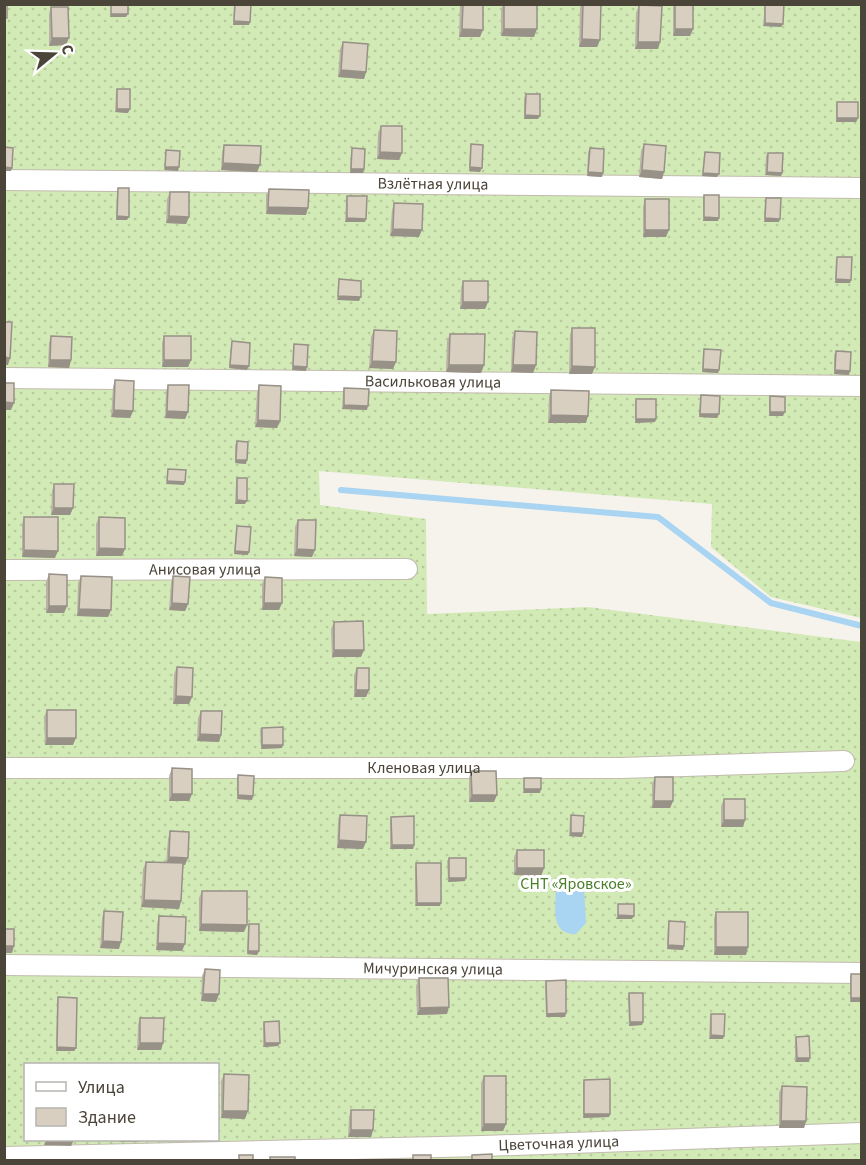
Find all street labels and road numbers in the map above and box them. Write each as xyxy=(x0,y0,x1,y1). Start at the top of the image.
street label: Взлётная улица xyxy=(378,172,488,196)
street label: Васильковая улица xyxy=(365,370,501,394)
street label: Анисовая улица xyxy=(149,558,261,581)
street label: Кленовая улица xyxy=(367,757,481,779)
street label: Мичуринская улица xyxy=(363,957,503,981)
street label: Цветочная улица xyxy=(498,1130,620,1156)

